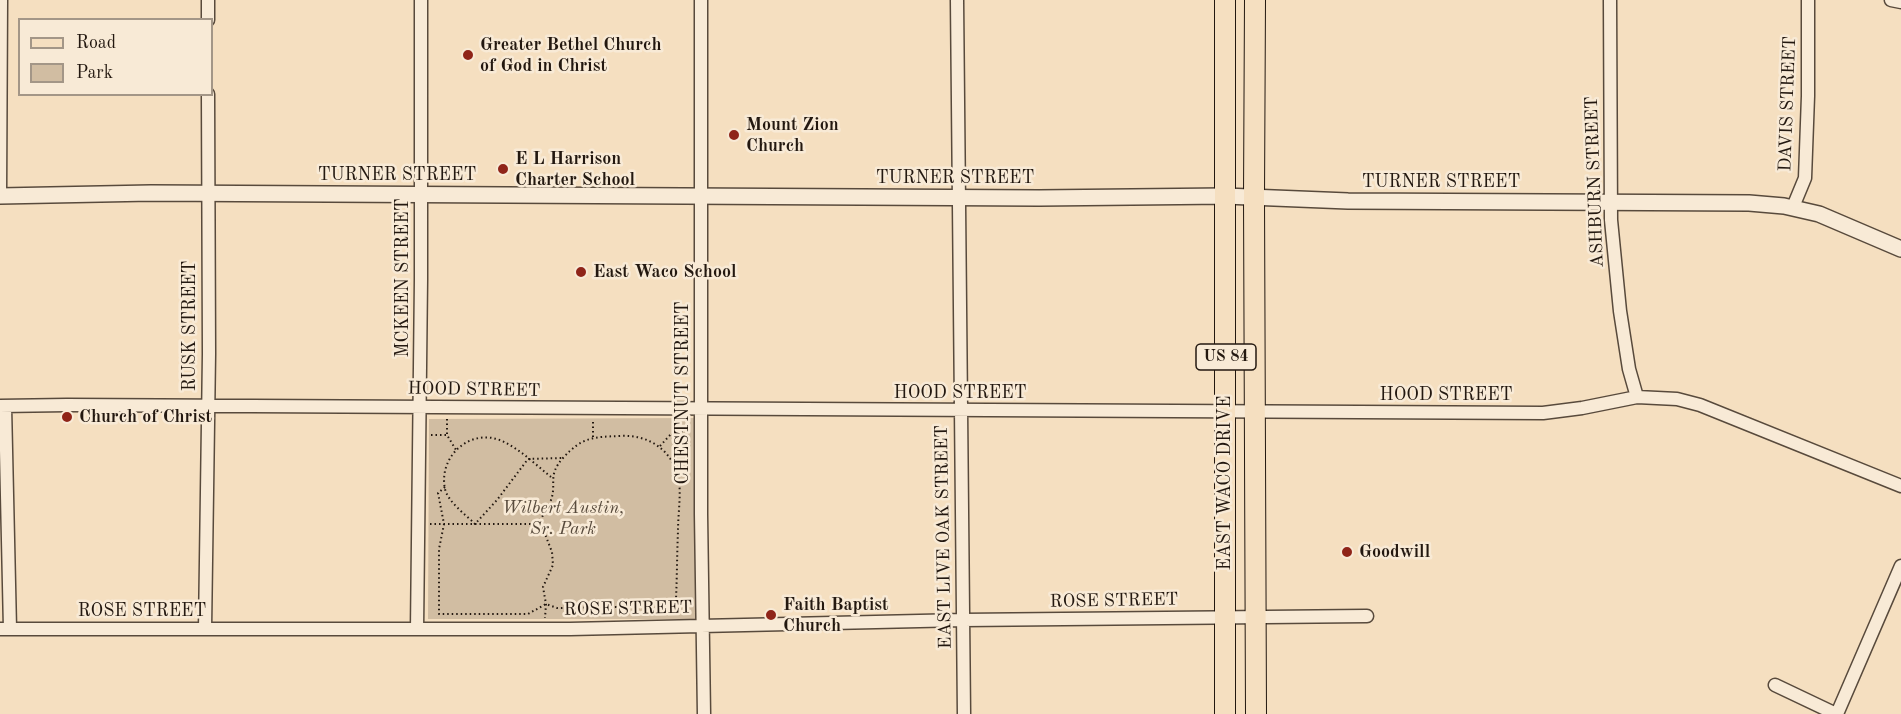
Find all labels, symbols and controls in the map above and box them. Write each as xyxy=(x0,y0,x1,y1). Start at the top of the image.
legend xyxy=(18,18,213,96)
text: Road xyxy=(76,34,116,52)
place label: Greater Bethel Church of God in Christ xyxy=(480,34,661,76)
street label: DAVIS STREET xyxy=(1775,36,1801,172)
marker: Greater Bethel Church of God in Christ xyxy=(461,48,475,62)
text: Park xyxy=(76,64,113,82)
street label: ASHBURN STREET xyxy=(1581,96,1609,268)
place label: Mount Zion Church xyxy=(746,114,839,156)
marker: Mount Zion Church xyxy=(727,128,741,142)
place label: E L Harrison Charter School xyxy=(515,148,635,190)
marker: E L Harrison Charter School xyxy=(496,162,510,176)
street label: TURNER STREET xyxy=(318,164,476,186)
street label: TURNER STREET xyxy=(876,167,1034,189)
street label: TURNER STREET xyxy=(1362,171,1520,193)
street label: MCKEEN STREET xyxy=(392,198,414,358)
street label: RUSK STREET xyxy=(179,261,201,391)
place label: East Waco School xyxy=(593,261,737,283)
marker: East Waco School xyxy=(574,265,588,279)
street label: CHESTNUT STREET xyxy=(672,301,694,485)
road number: US 84 xyxy=(1196,344,1256,370)
street label: HOOD STREET xyxy=(407,378,541,402)
street label: HOOD STREET xyxy=(893,382,1027,404)
street label: HOOD STREET xyxy=(1379,384,1513,406)
street label: EAST WACO DRIVE xyxy=(1214,396,1236,570)
place label: Church of Christ xyxy=(79,406,212,428)
marker: Church of Christ xyxy=(60,410,74,424)
street label: EAST LIVE OAK STREET xyxy=(931,425,957,649)
park label: Wilbert Austin, Sr. Park xyxy=(502,497,624,540)
place label: Goodwill xyxy=(1359,541,1430,563)
marker: Goodwill xyxy=(1340,545,1354,559)
street label: ROSE STREET xyxy=(1049,589,1179,613)
place label: Faith Baptist Church xyxy=(783,594,889,636)
street label: ROSE STREET xyxy=(563,597,693,621)
street label: ROSE STREET xyxy=(78,600,206,622)
marker: Faith Baptist Church xyxy=(764,608,778,622)

